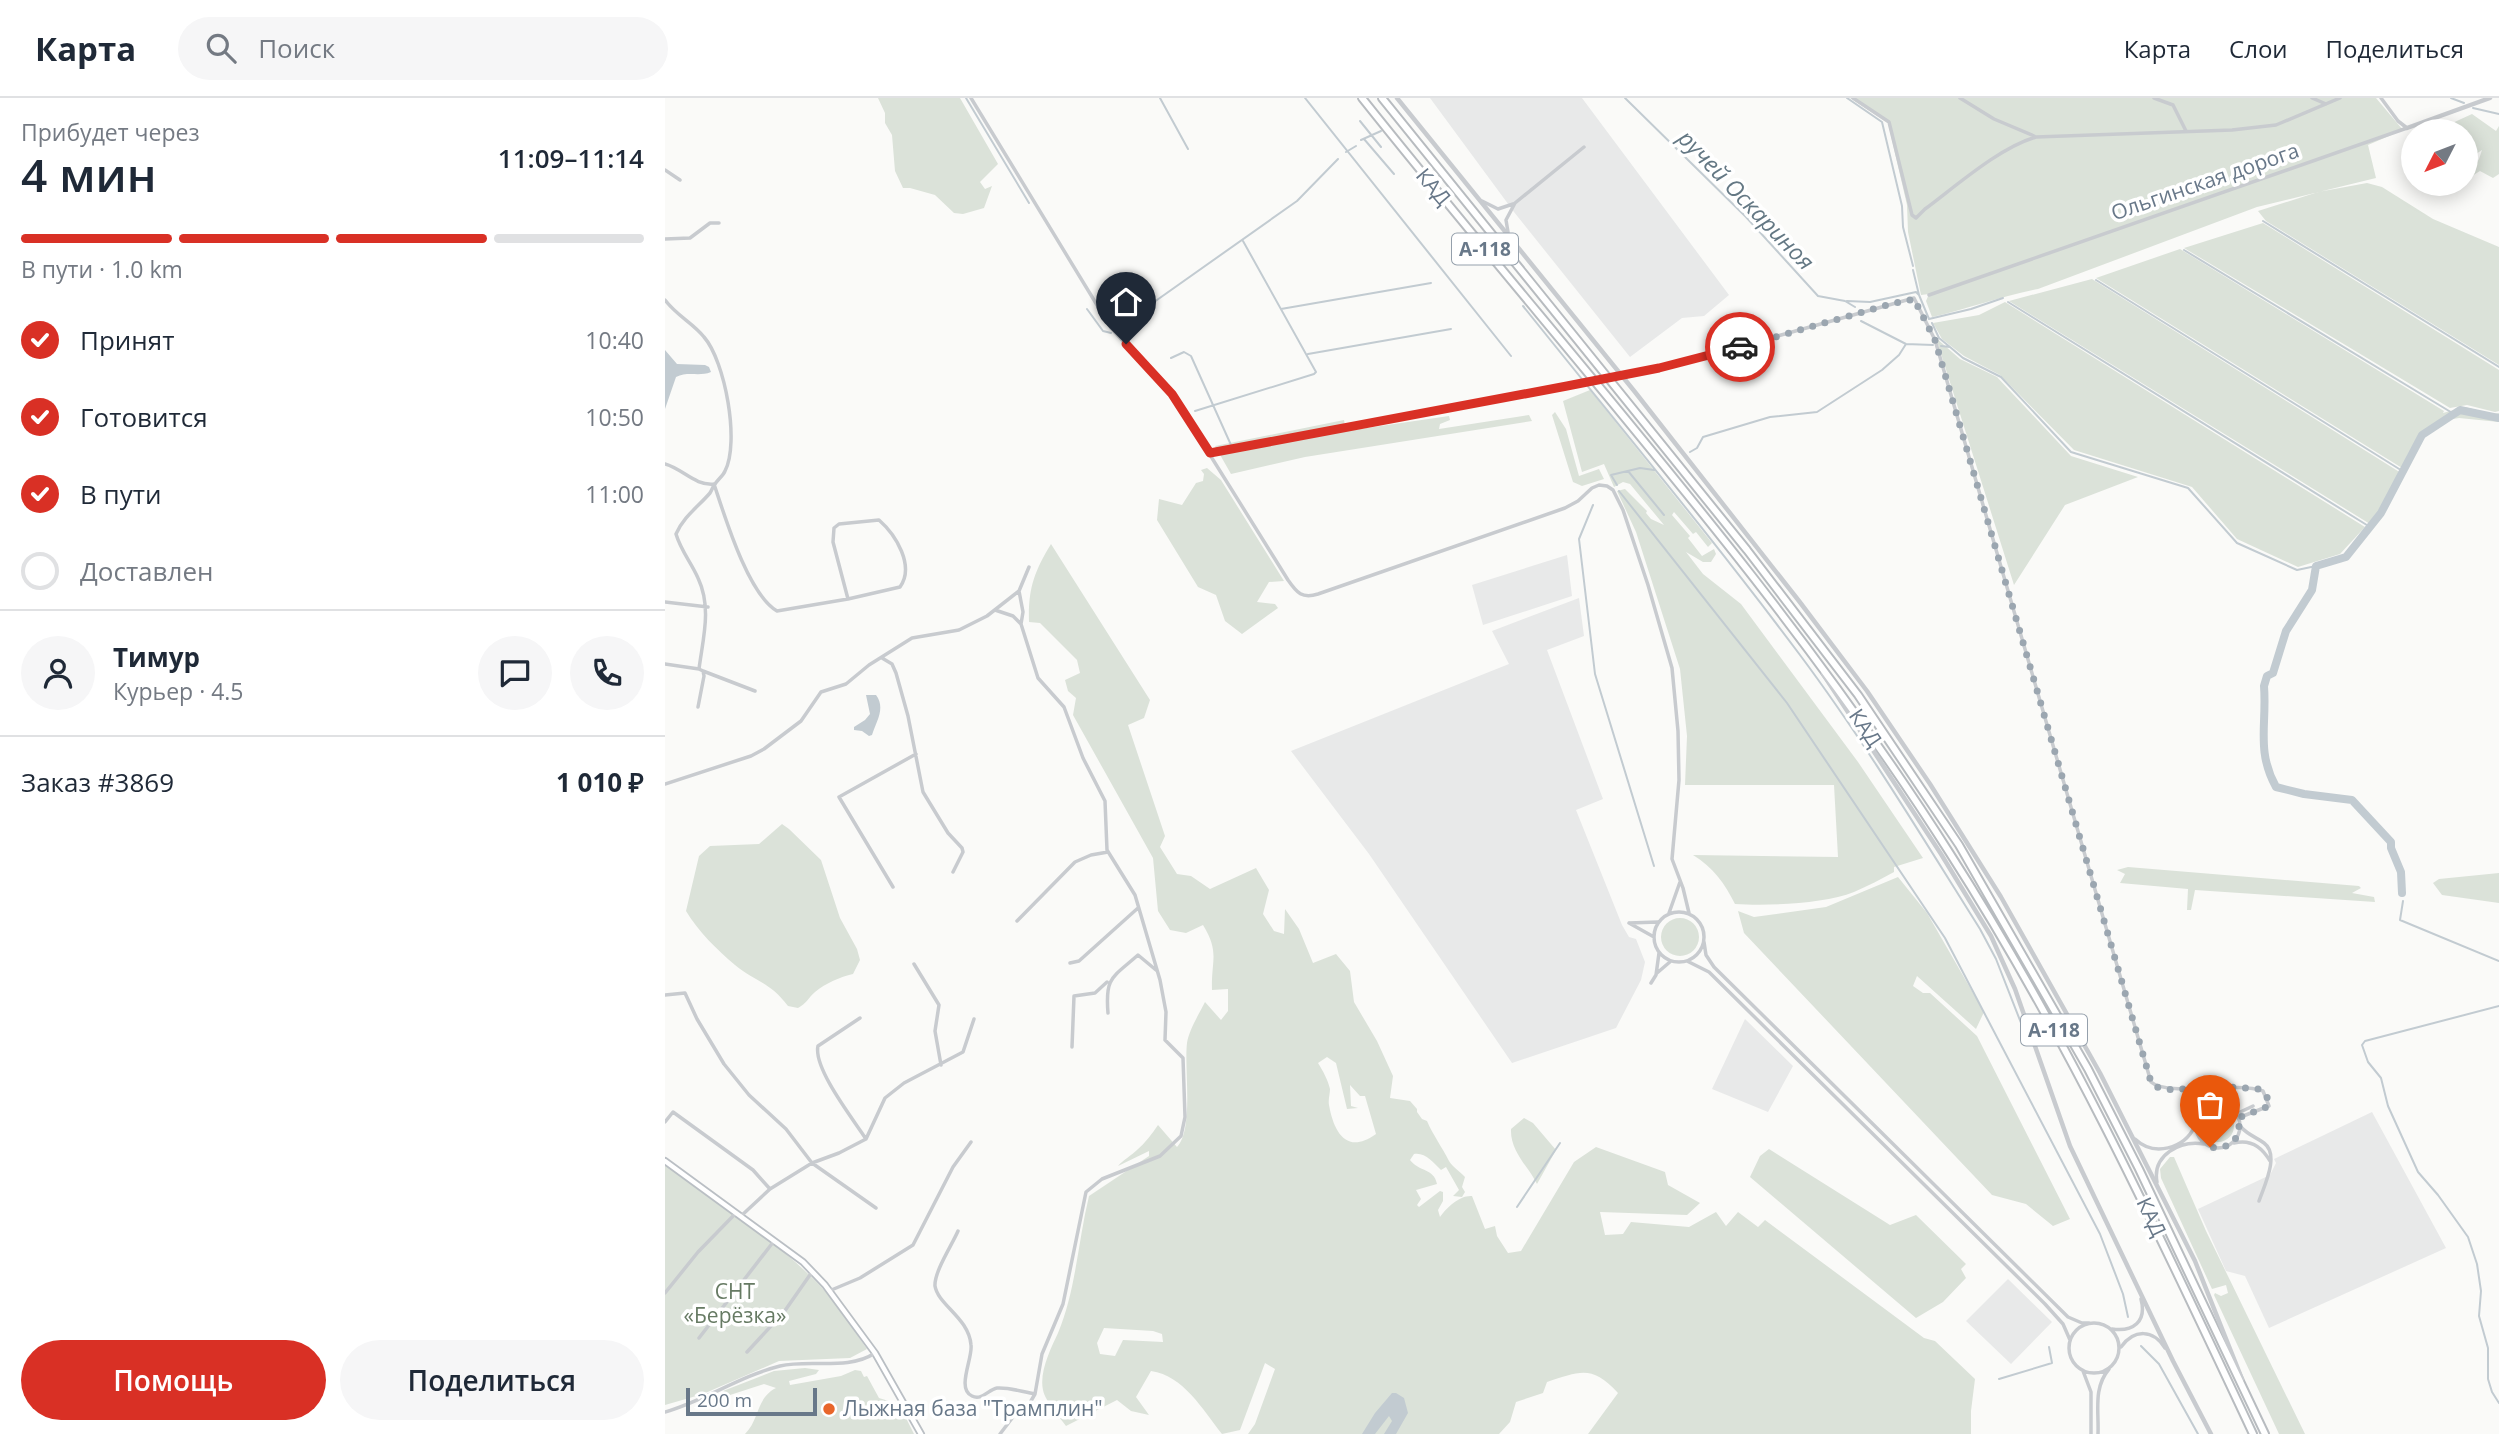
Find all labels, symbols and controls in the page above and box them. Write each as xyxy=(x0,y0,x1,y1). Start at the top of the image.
search box xyxy=(178,17,668,80)
text: Карта xyxy=(35,26,136,71)
icon: search xyxy=(202,29,240,67)
text: Поиск xyxy=(258,30,335,66)
text: Карта xyxy=(2124,32,2191,65)
text: Слои xyxy=(2229,32,2288,65)
text: Поделиться xyxy=(2326,32,2464,65)
text: Прибудет через xyxy=(21,116,200,148)
north arrow xyxy=(2401,119,2478,196)
map controls xyxy=(2401,119,2478,196)
water label: ручей Оскариноя xyxy=(1671,121,1822,277)
street label: Ольгинская дорога xyxy=(2107,136,2302,226)
text: 11:09–11:14 xyxy=(498,140,644,176)
text: 4 мин xyxy=(21,143,157,205)
street label: КАД xyxy=(1410,162,1457,211)
road number: А-118 xyxy=(1452,234,1518,265)
text: В пути · 1.0 km xyxy=(21,253,183,285)
pin xyxy=(1096,272,1156,344)
icon: home xyxy=(1107,283,1145,321)
courier xyxy=(1705,312,1775,382)
icon: check xyxy=(21,321,59,359)
text: Принят xyxy=(80,322,174,358)
text: 10:40 xyxy=(585,324,644,356)
icon: car xyxy=(1721,328,1759,366)
icon: check xyxy=(21,398,59,436)
text: Готовится xyxy=(80,399,208,435)
text: 10:50 xyxy=(585,401,644,433)
icon: check xyxy=(21,475,59,513)
text: В пути xyxy=(80,476,161,512)
text: 11:00 xyxy=(585,478,644,510)
text: Доставлен xyxy=(80,553,213,589)
button: person xyxy=(21,636,95,710)
button: chat xyxy=(478,636,552,710)
button: phone xyxy=(570,636,644,710)
text: Тимур xyxy=(113,639,200,675)
text: Курьер · 4.5 xyxy=(113,675,244,707)
street label: КАД xyxy=(1843,703,1889,752)
text: Заказ #3869 xyxy=(21,764,174,800)
text: 1 010 ₽ xyxy=(556,764,644,800)
road number: А-118 xyxy=(2021,1014,2087,1046)
pin xyxy=(2180,1075,2240,1147)
icon: bag xyxy=(2191,1086,2229,1124)
street label: КАД xyxy=(2131,1192,2173,1241)
park label: СНТ «Берёзка» xyxy=(684,1277,786,1329)
button: Помощь xyxy=(21,1340,326,1420)
button: Поделиться xyxy=(340,1340,644,1420)
scale bar xyxy=(686,1385,817,1417)
text: 200 m xyxy=(697,1387,752,1413)
place label: Лыжная база "Трамплин" xyxy=(843,1394,1103,1422)
marker: Лыжная база "Трамплин" xyxy=(821,1401,837,1417)

